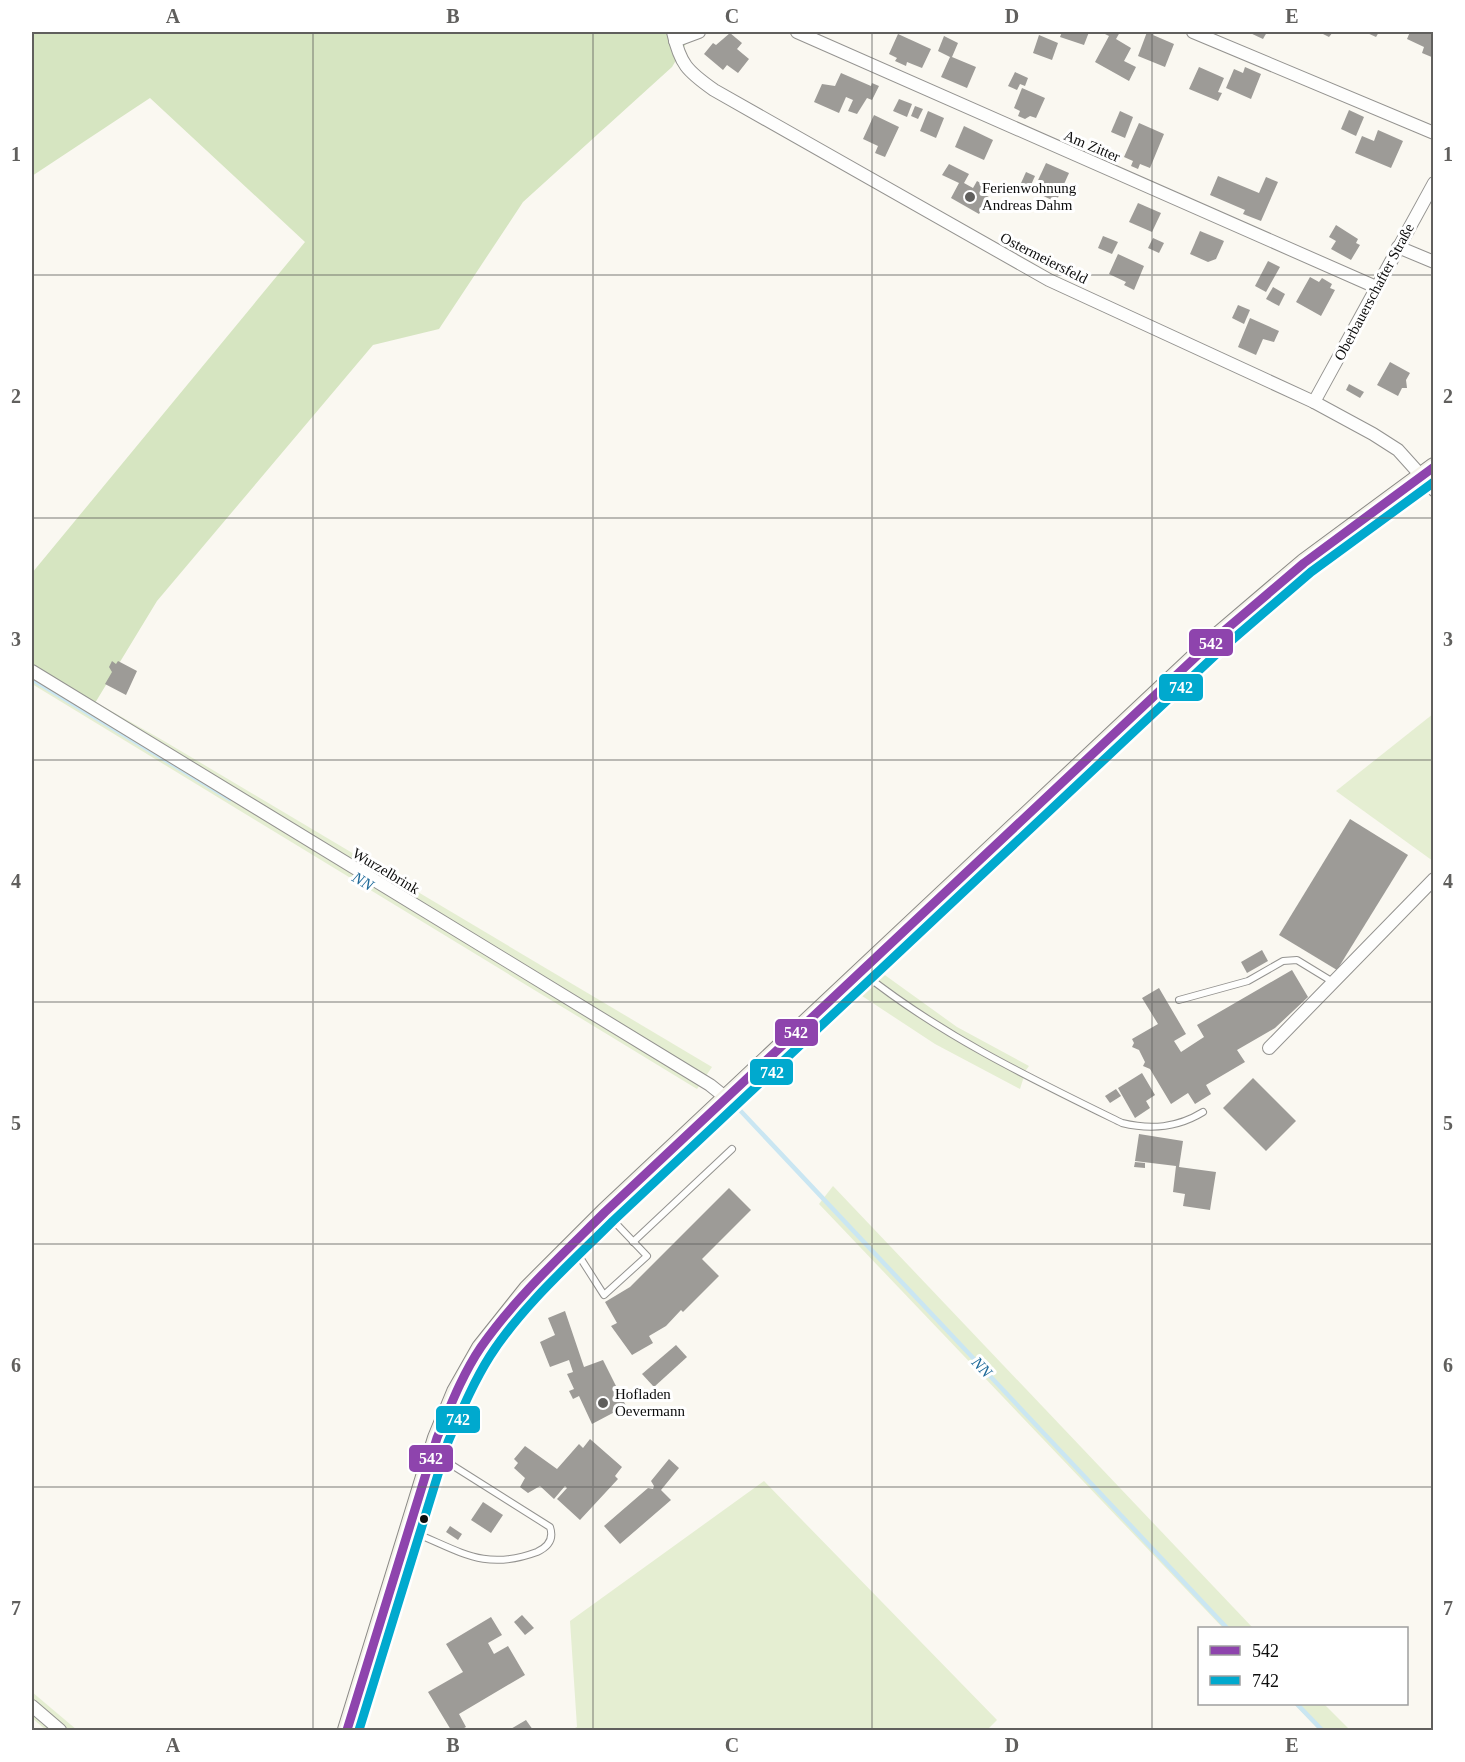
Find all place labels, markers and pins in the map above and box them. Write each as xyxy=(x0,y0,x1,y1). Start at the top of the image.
place label: Ferienwohnung Andreas Dahm xyxy=(982,180,1077,213)
marker: Ferienwohnung Andreas Dahm xyxy=(963,190,977,204)
place label: Hofladen Oevermann xyxy=(615,1386,685,1419)
marker: Hofladen Oevermann xyxy=(596,1396,610,1410)
unlabelled marker xyxy=(418,1513,430,1525)

